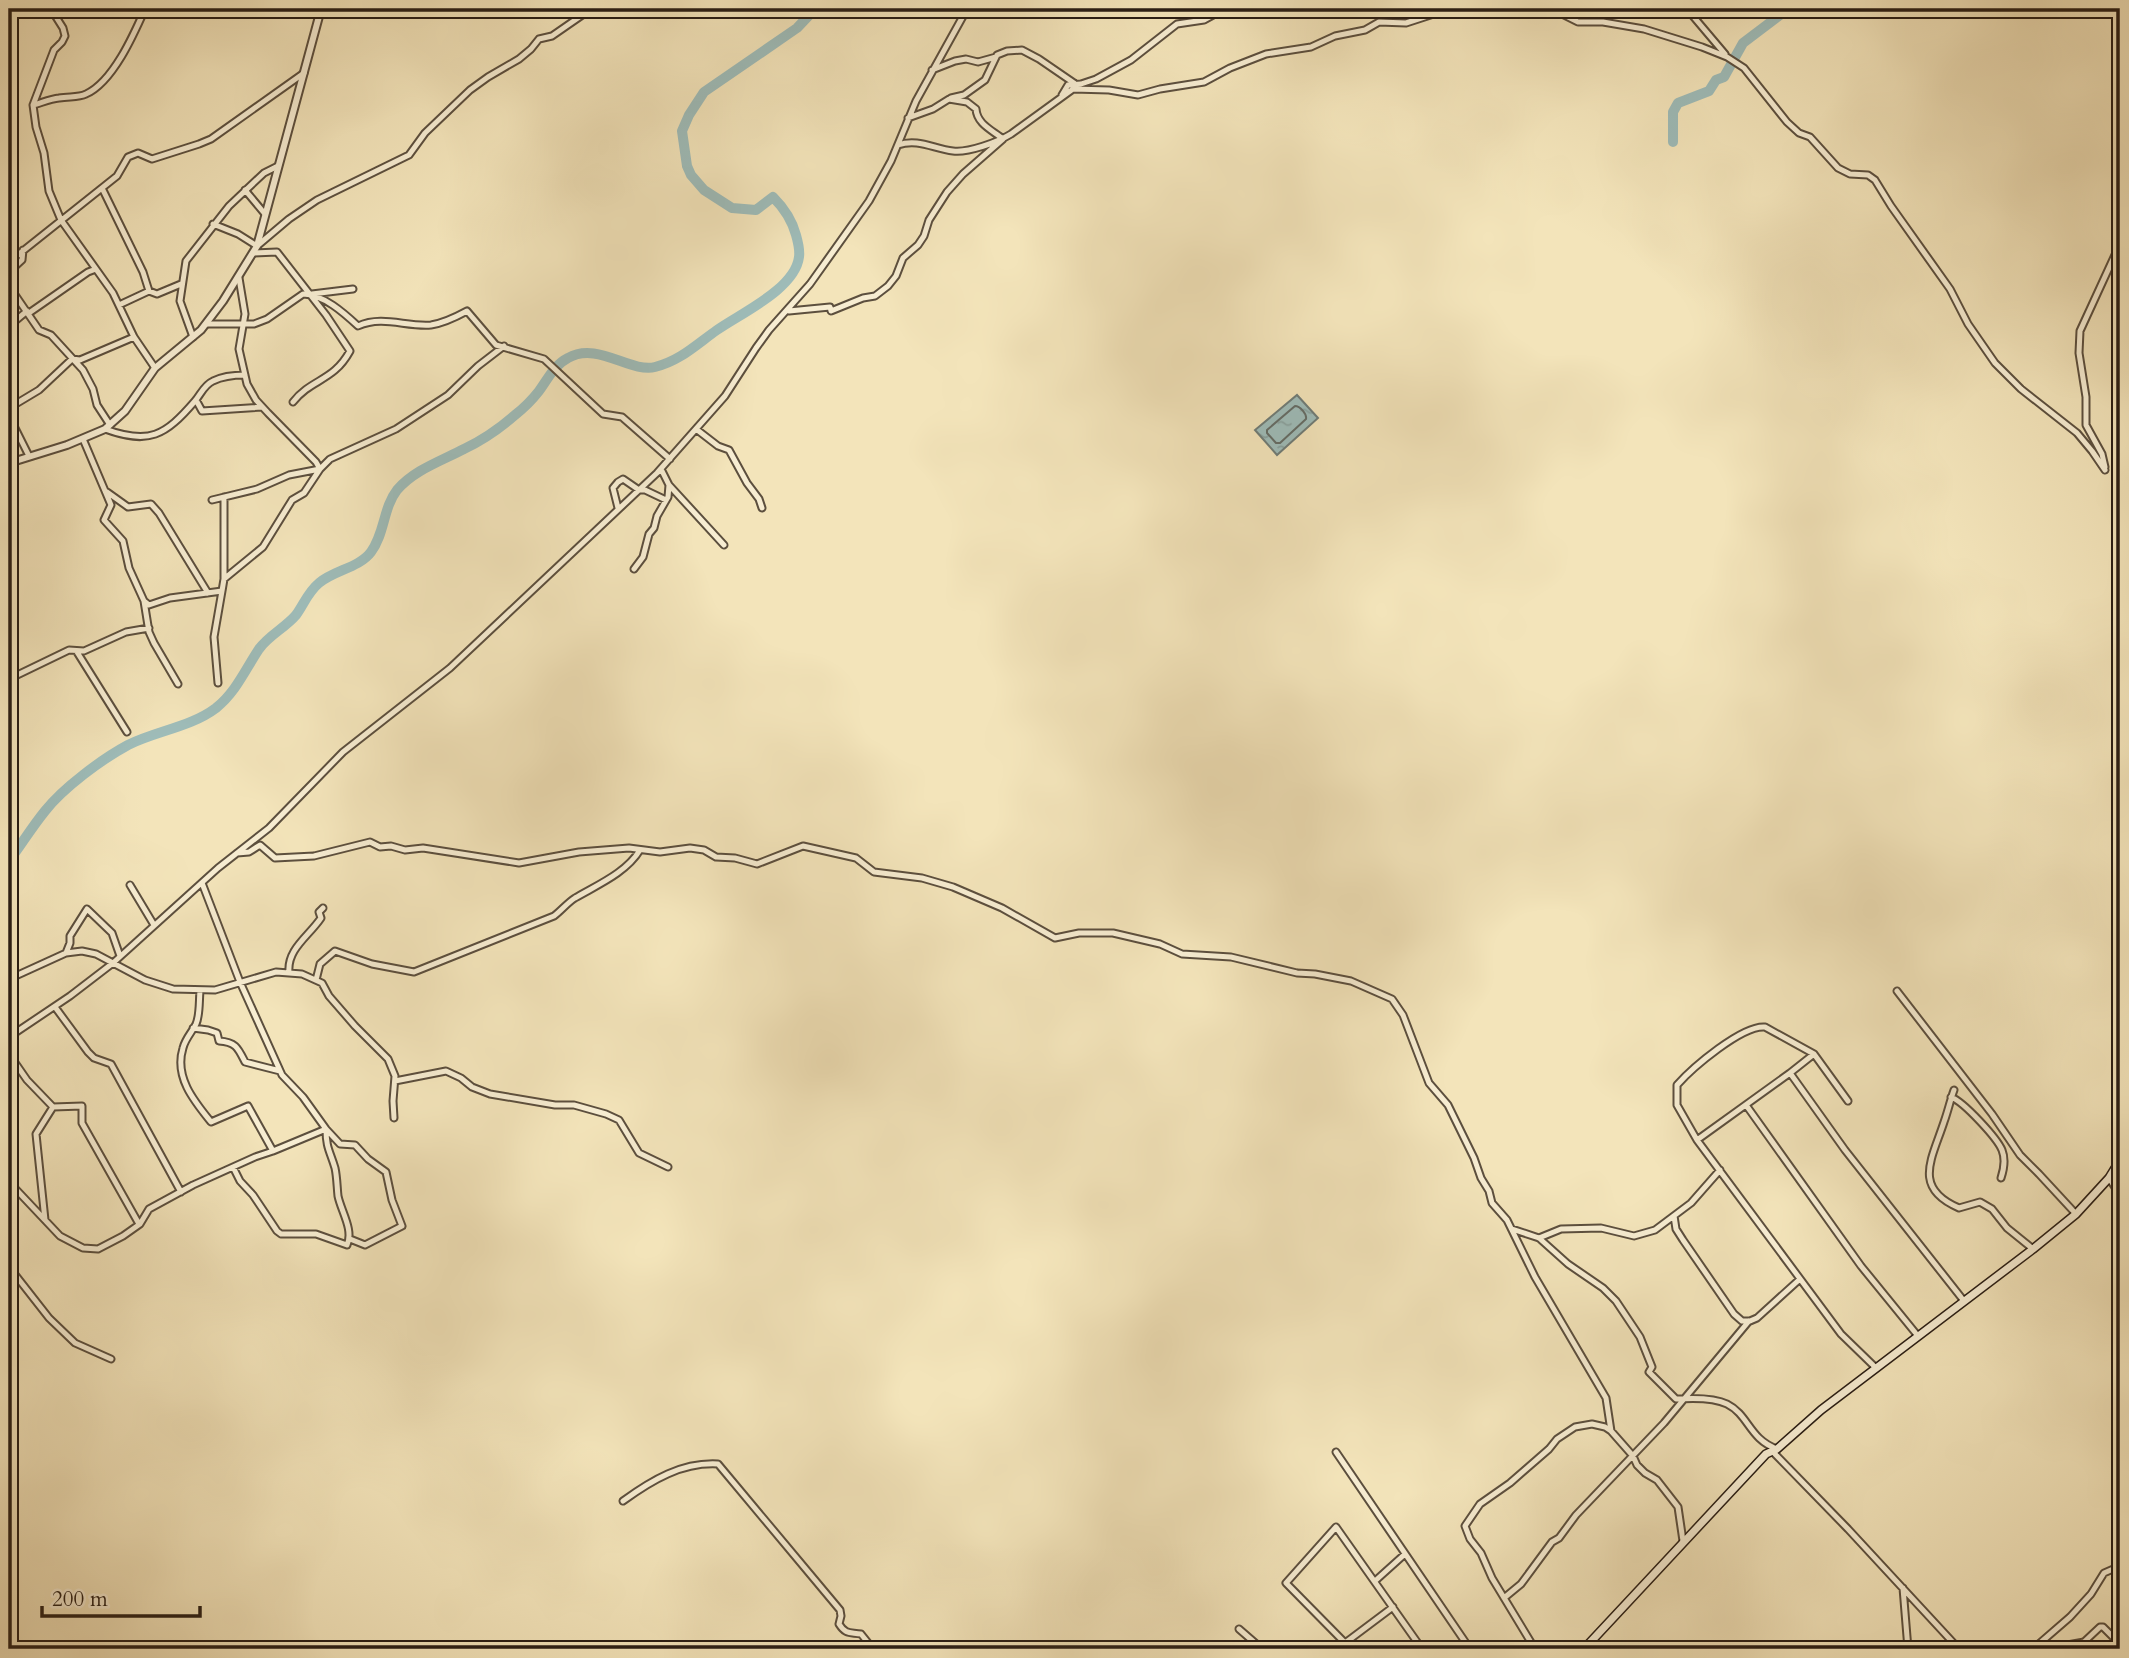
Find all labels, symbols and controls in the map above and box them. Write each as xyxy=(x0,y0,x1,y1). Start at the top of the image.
scale bar xyxy=(42,1574,200,1618)
text: 200 m xyxy=(52,1585,108,1614)

